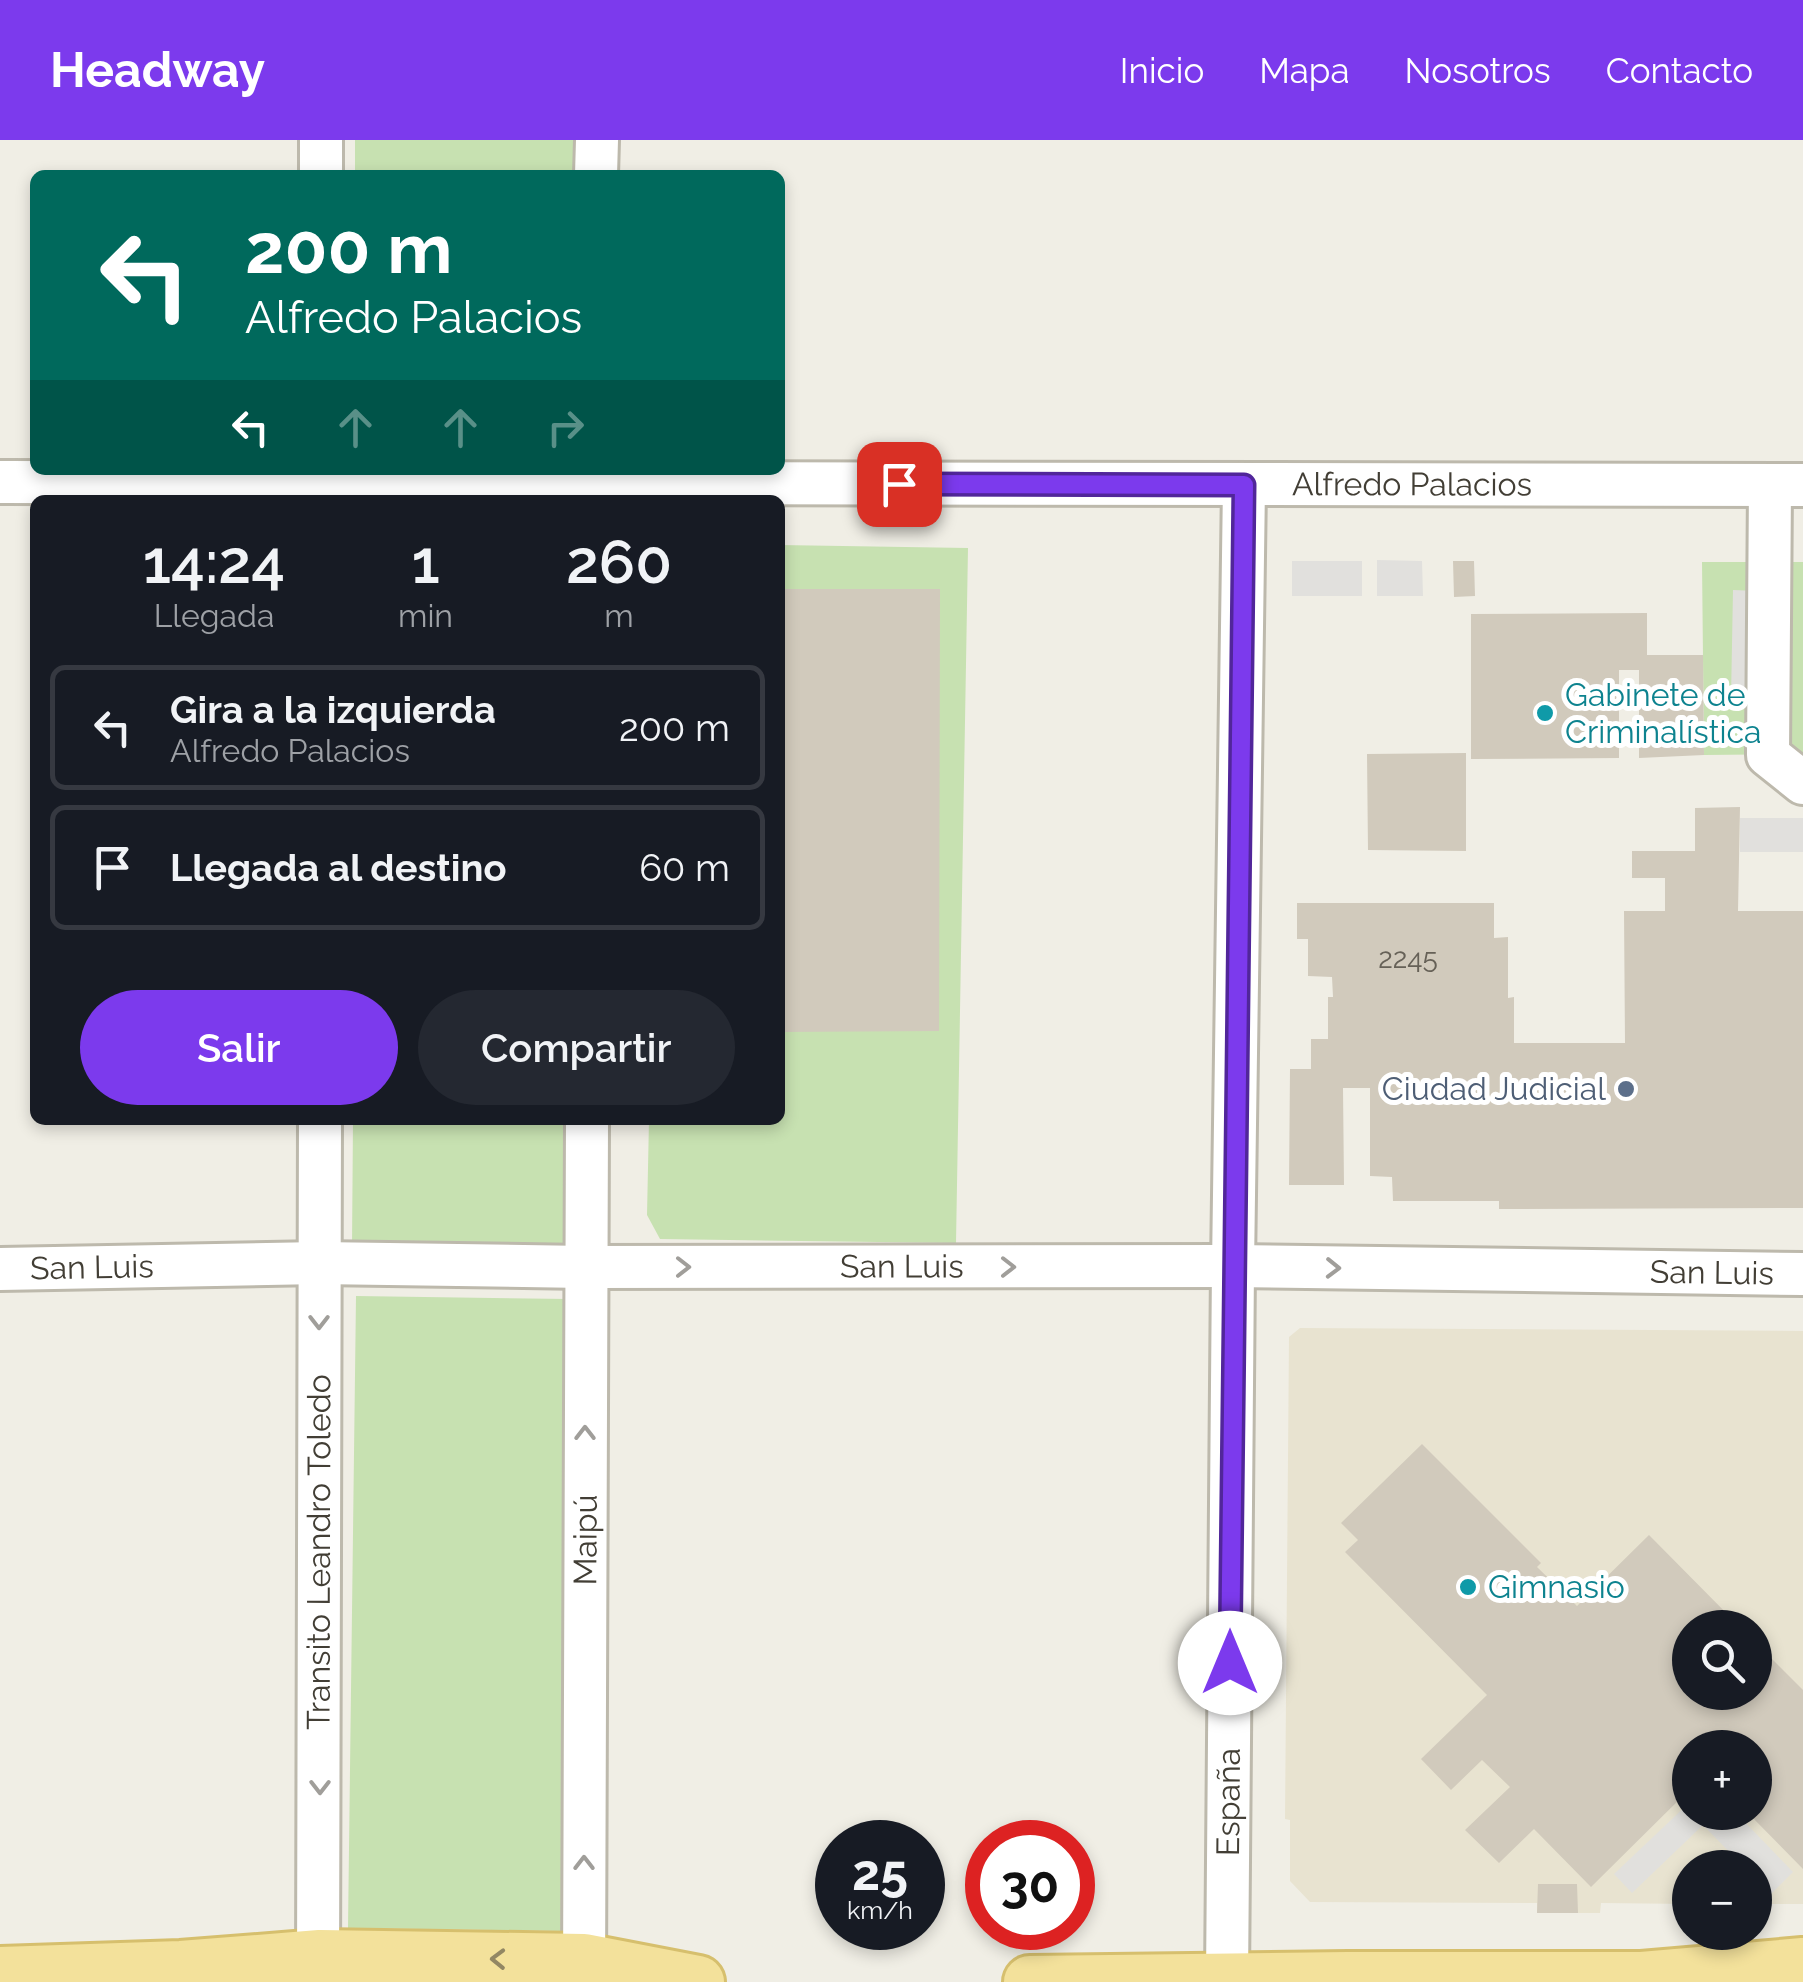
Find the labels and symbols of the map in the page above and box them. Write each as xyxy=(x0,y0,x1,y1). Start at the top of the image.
pin xyxy=(857,442,942,527)
street label: Alfredo Palacios xyxy=(1292,465,1532,503)
place label: Gabinete de Criminalística xyxy=(1565,676,1761,750)
marker: Gabinete de Criminalística xyxy=(1534,702,1556,724)
house number: 2245 xyxy=(1378,942,1438,975)
place label: Ciudad Judicial xyxy=(1382,1070,1606,1107)
marker: Ciudad Judicial xyxy=(1615,1078,1637,1100)
street label: San Luis xyxy=(30,1247,154,1286)
street label: San Luis xyxy=(840,1247,964,1285)
street label: San Luis xyxy=(1650,1253,1774,1292)
one-way arrow xyxy=(676,1256,691,1278)
one-way arrow xyxy=(1000,1256,1016,1277)
one-way arrow xyxy=(1325,1257,1341,1278)
one-way arrow xyxy=(308,1316,330,1331)
street label: Transito Leandro Toledo xyxy=(300,1374,337,1730)
one-way arrow xyxy=(574,1424,596,1440)
street label: Maipú xyxy=(566,1494,604,1586)
place label: Gimnasio xyxy=(1488,1568,1625,1605)
marker: Gimnasio xyxy=(1457,1576,1479,1598)
position arrow xyxy=(1178,1611,1282,1715)
street label: España xyxy=(1209,1748,1247,1856)
one-way arrow xyxy=(309,1780,331,1796)
speed limit sign: 30 xyxy=(965,1820,1095,1950)
one-way arrow xyxy=(573,1854,595,1870)
one-way arrow xyxy=(490,1948,506,1969)

